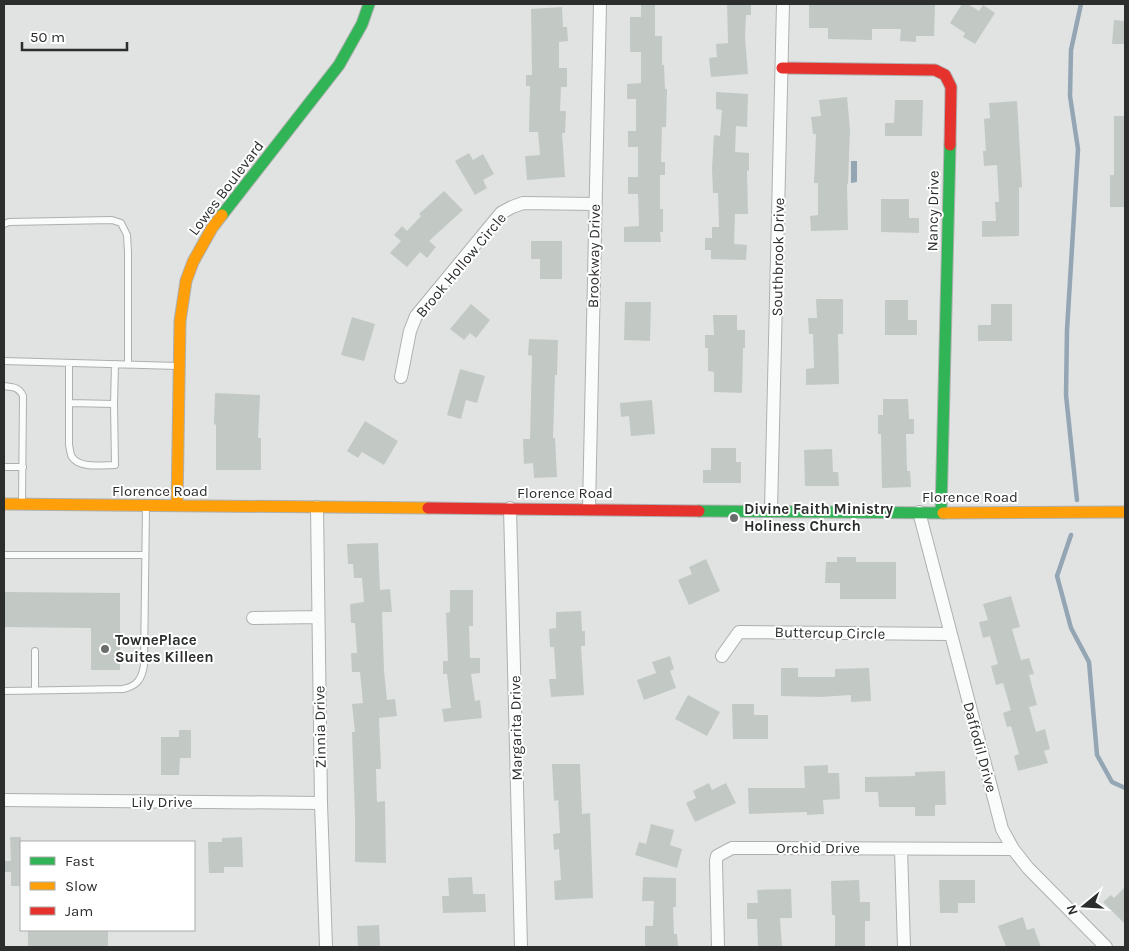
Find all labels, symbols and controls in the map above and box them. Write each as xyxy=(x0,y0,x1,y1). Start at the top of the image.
scale bar xyxy=(22,20,128,52)
text: 50 m xyxy=(30,28,65,46)
street label: Lowes Boulevard xyxy=(185,137,267,239)
street label: Nancy Drive xyxy=(923,170,943,252)
street label: Southbrook Drive xyxy=(768,197,788,317)
street label: Brookway Drive xyxy=(584,204,604,308)
street label: Brook Hollow Circle xyxy=(412,209,510,321)
street label: Florence Road xyxy=(112,482,208,500)
street label: Florence Road xyxy=(517,484,613,502)
street label: Florence Road xyxy=(922,488,1018,506)
place label: Divine Faith Ministry Holiness Church xyxy=(744,500,894,535)
marker: Divine Faith Ministry Holiness Church xyxy=(728,512,740,524)
street label: Buttercup Circle xyxy=(774,623,886,643)
place label: TownePlace Suites Killeen xyxy=(115,631,214,666)
marker: TownePlace Suites Killeen xyxy=(99,643,111,655)
street label: Margarita Drive xyxy=(506,675,526,781)
street label: Zinnia Drive xyxy=(310,685,330,769)
street label: Daffodil Drive xyxy=(959,700,1001,794)
street label: Lily Drive xyxy=(131,793,193,811)
street label: Orchid Drive xyxy=(776,839,860,857)
legend xyxy=(20,841,195,931)
text: Fast xyxy=(65,852,95,870)
text: Slow xyxy=(65,877,97,895)
north arrow xyxy=(1059,881,1109,931)
text: Jam xyxy=(65,902,93,920)
text: N xyxy=(1062,902,1082,917)

